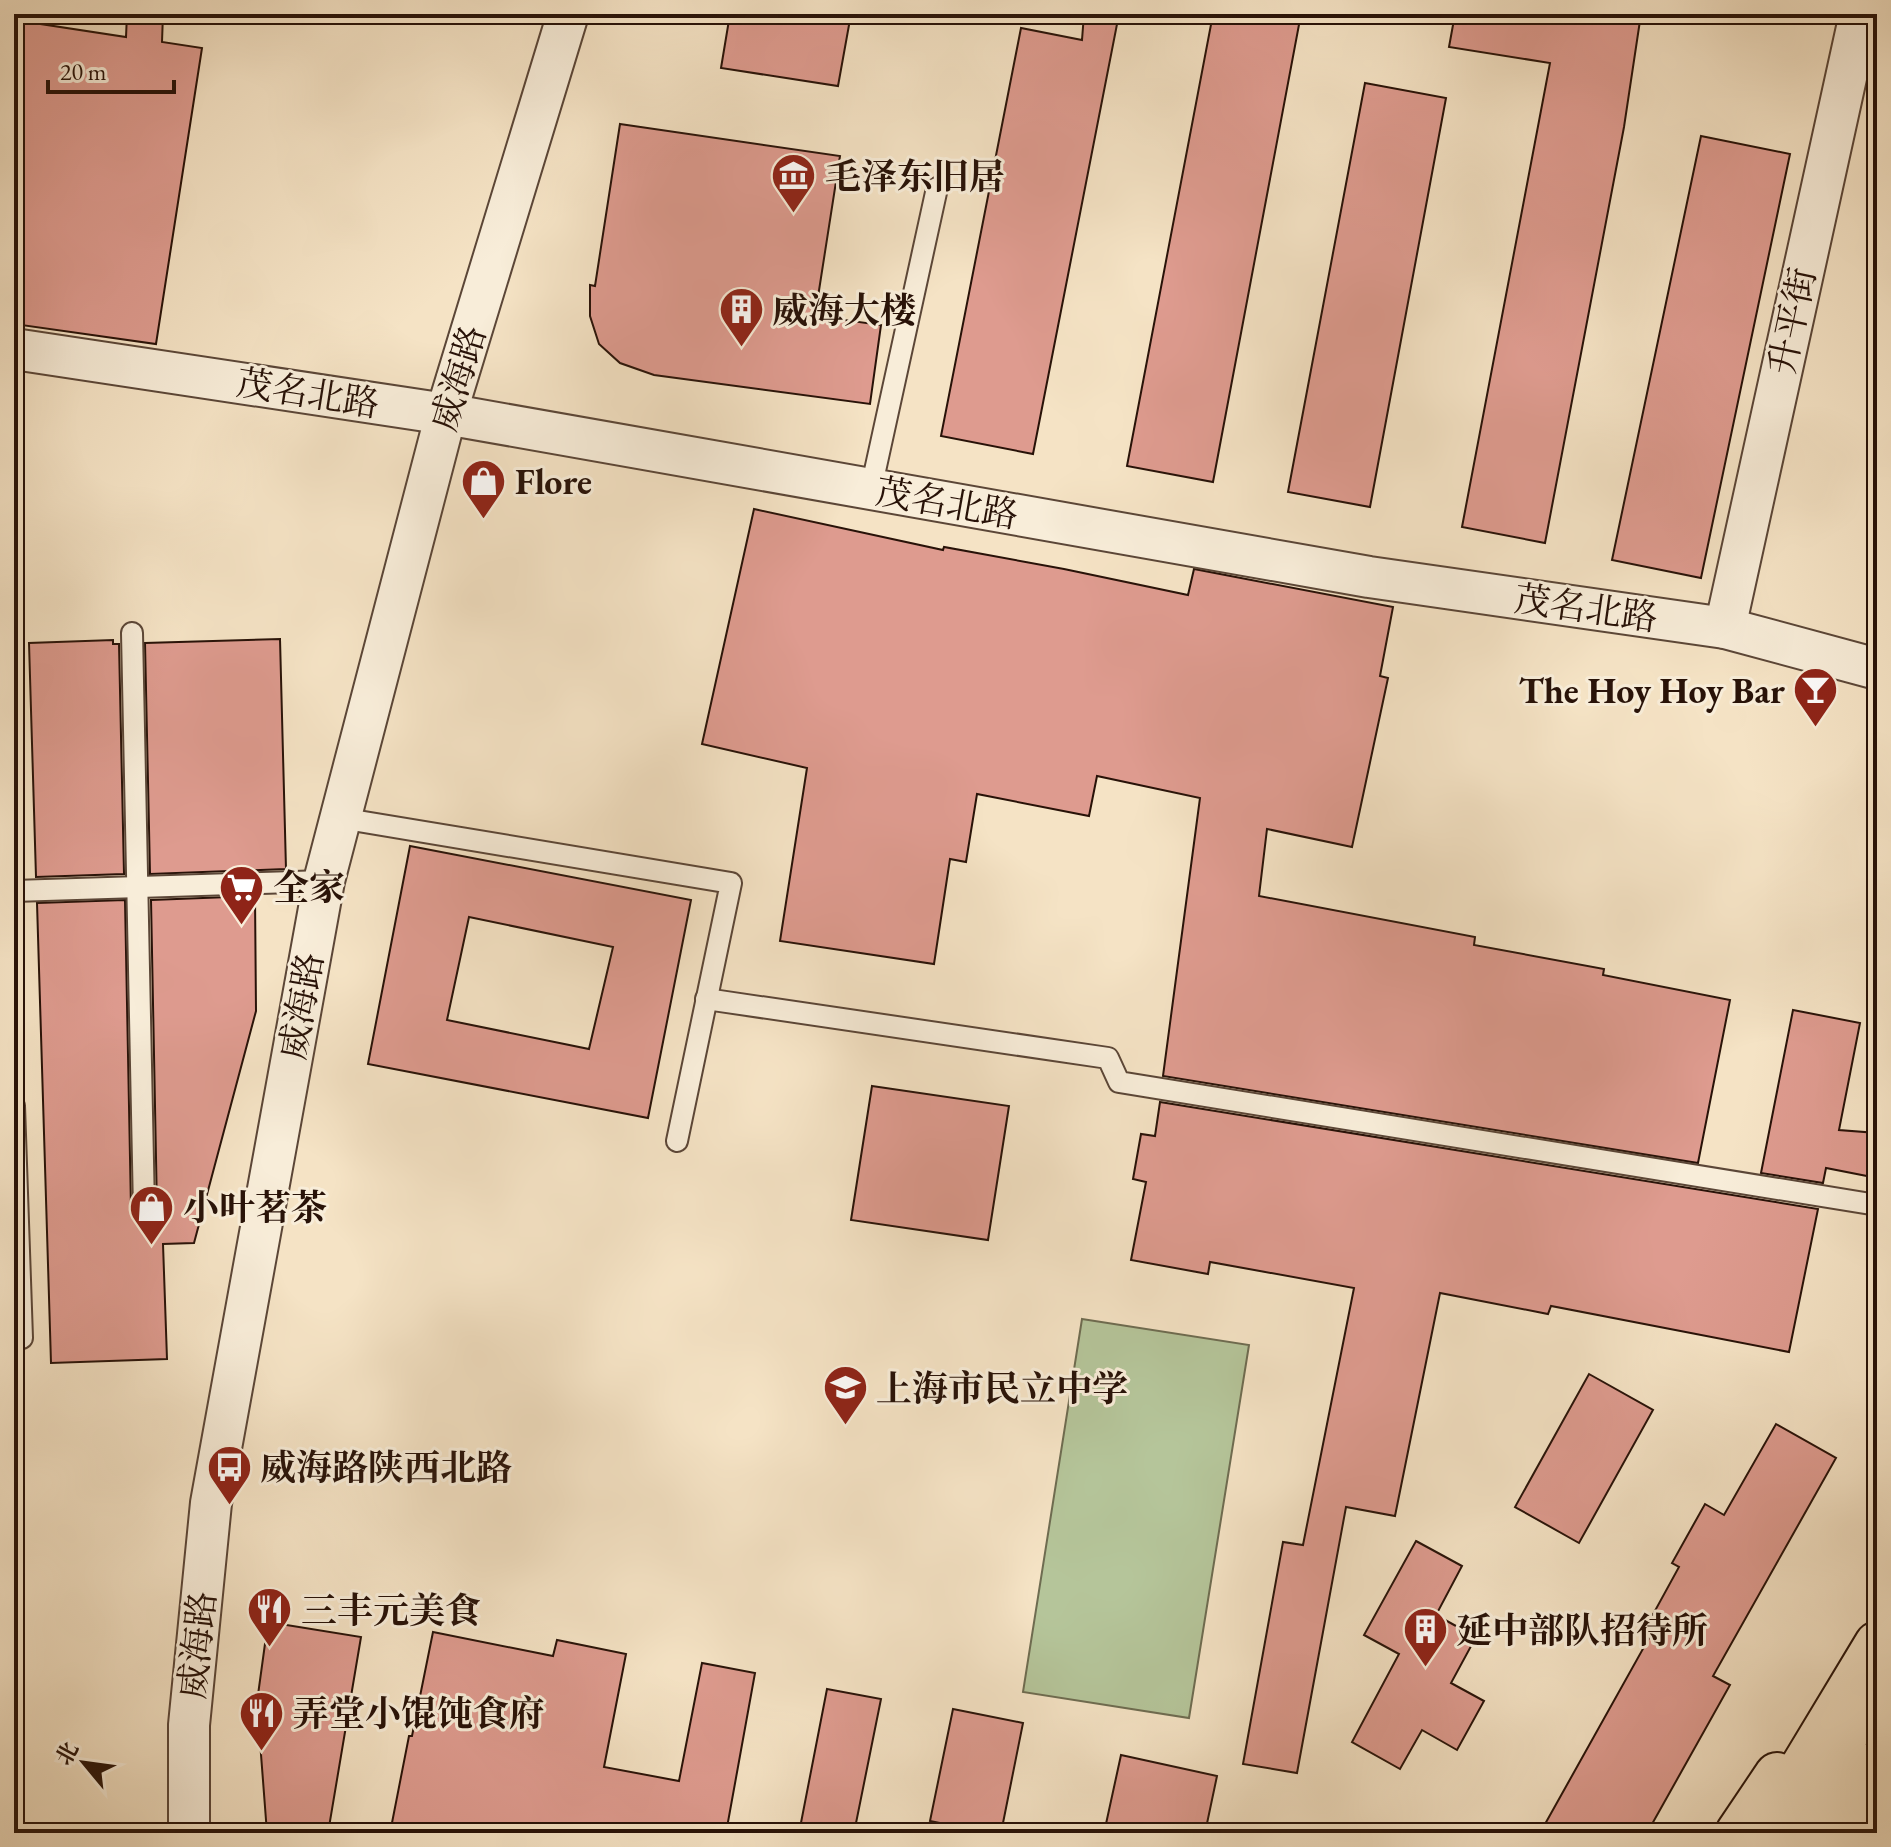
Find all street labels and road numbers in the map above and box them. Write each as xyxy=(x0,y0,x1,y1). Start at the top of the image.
street label: 升平街 xyxy=(1758,263,1826,379)
street label: 威海路 xyxy=(420,319,496,437)
street label: 茂名北路 xyxy=(233,359,383,427)
street label: 茂名北路 xyxy=(872,467,1022,539)
street label: 茂名北路 xyxy=(1511,575,1661,641)
street label: 威海路 xyxy=(268,949,334,1063)
street label: 威海路 xyxy=(168,1589,226,1701)

